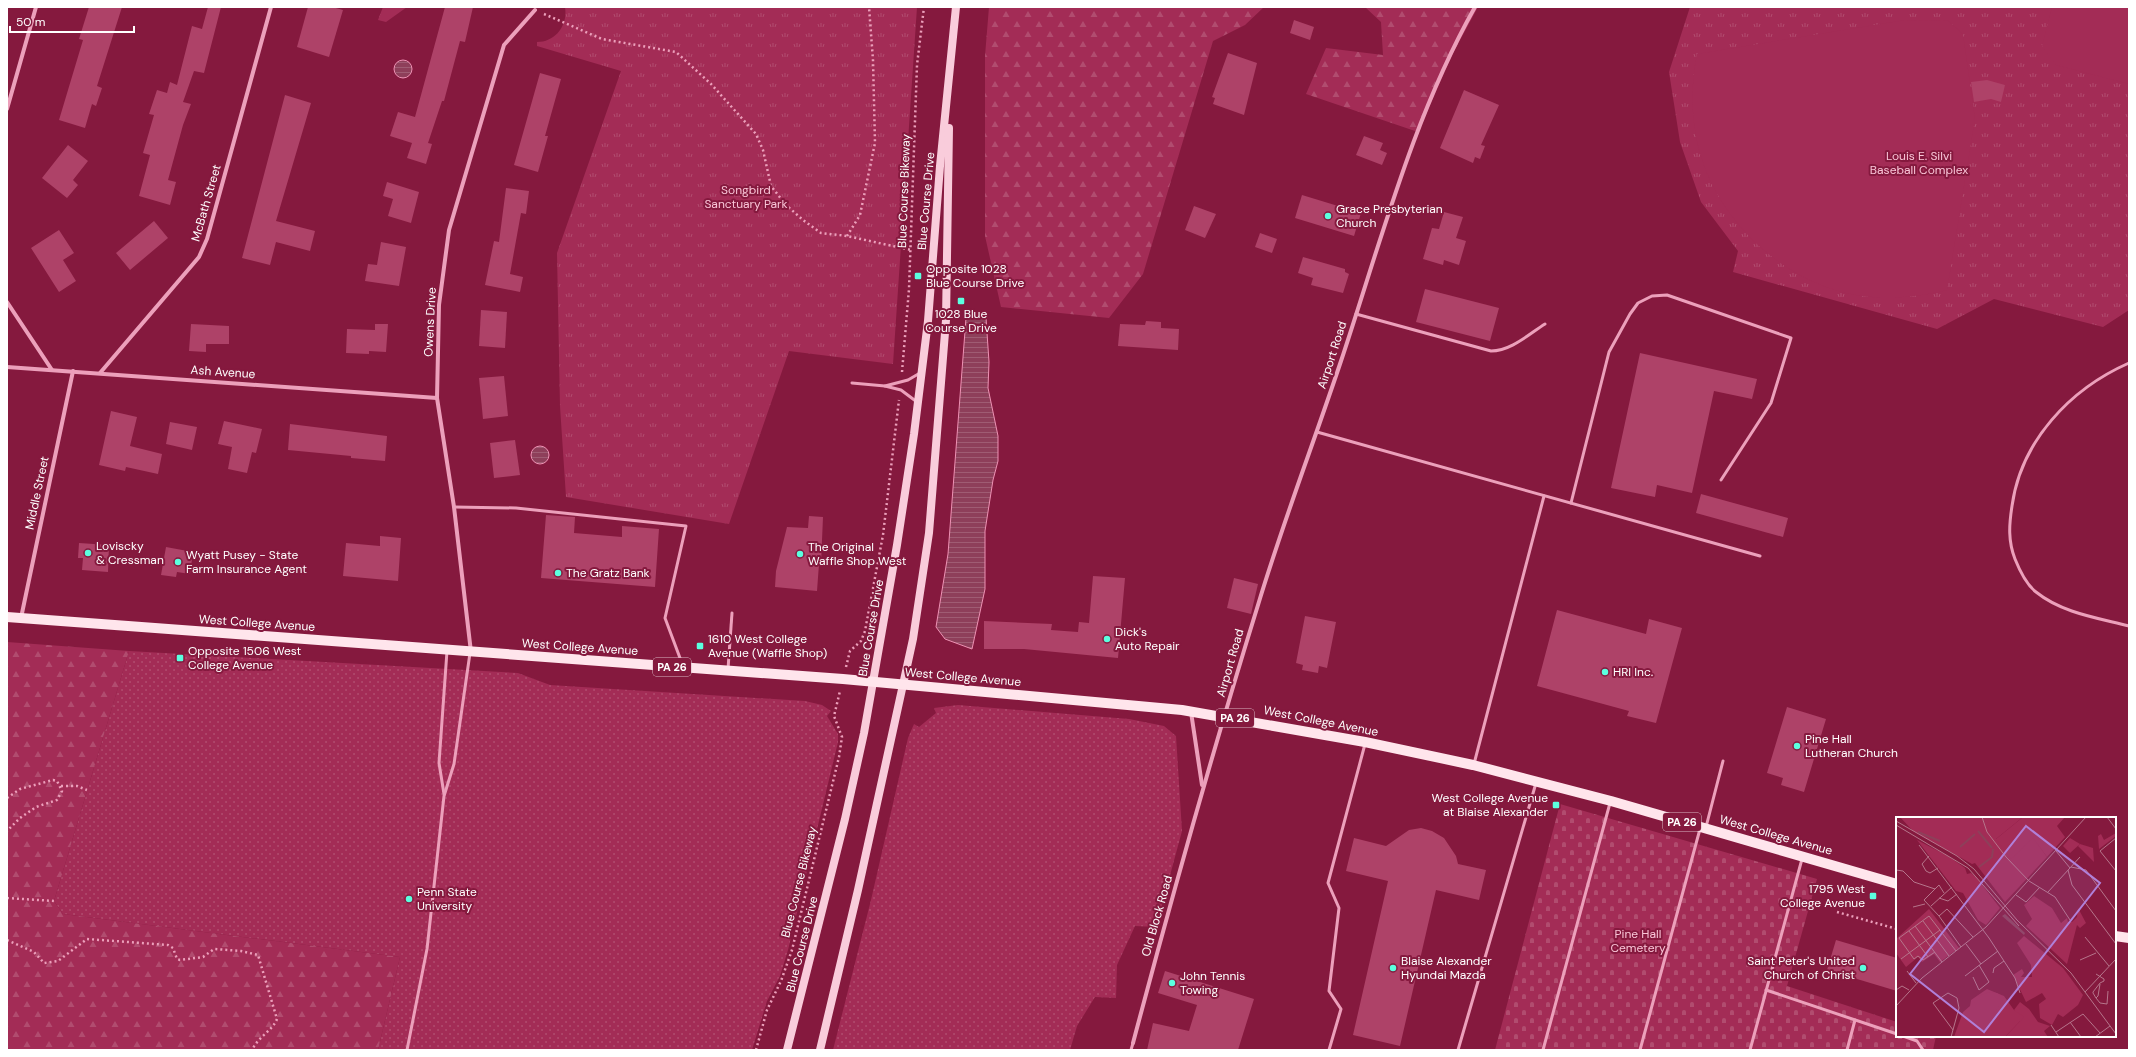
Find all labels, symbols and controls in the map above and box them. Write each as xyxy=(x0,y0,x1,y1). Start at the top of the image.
scale bar xyxy=(10,8,134,34)
text: 50 m xyxy=(16,14,45,30)
street label: Blue Course Bikeway xyxy=(894,133,914,248)
park label: Louis E. Silvi Baseball Complex xyxy=(1870,148,1968,178)
street label: Blue Course Drive xyxy=(914,151,938,251)
street label: McBath Street xyxy=(187,162,225,243)
park label: Songbird Sanctuary Park xyxy=(704,182,788,212)
place label: Grace Presbyterian Church xyxy=(1336,201,1443,231)
marker: Grace Presbyterian Church xyxy=(1323,211,1333,221)
place label: Opposite 1028 Blue Course Drive xyxy=(926,261,1024,291)
marker: Opposite 1028 Blue Course Drive xyxy=(913,271,923,281)
street label: Owens Drive xyxy=(420,287,440,357)
marker: 1028 Blue Course Drive xyxy=(956,296,966,306)
place label: 1028 Blue Course Drive xyxy=(925,306,997,336)
street label: Airport Road xyxy=(1314,319,1350,391)
street label: Ash Avenue xyxy=(190,362,256,382)
street label: Middle Street xyxy=(21,455,53,531)
place label: Loviscky & Cressman xyxy=(96,538,164,568)
place label: The Original Waffle Shop West xyxy=(808,539,907,569)
place label: Wyatt Pusey - State Farm Insurance Agent xyxy=(186,547,307,577)
marker: Loviscky & Cressman xyxy=(83,548,93,558)
marker: The Original Waffle Shop West xyxy=(795,549,805,559)
marker: Wyatt Pusey - State Farm Insurance Agent xyxy=(173,557,183,567)
place label: The Gratz Bank xyxy=(566,565,650,581)
marker: The Gratz Bank xyxy=(553,568,563,578)
street label: Blue Course Drive xyxy=(855,578,887,678)
street label: West College Avenue xyxy=(198,611,316,635)
place label: Dick's Auto Repair xyxy=(1115,624,1180,654)
street label: Airport Road xyxy=(1213,627,1247,699)
place label: 1610 West College Avenue (Waffle Shop) xyxy=(708,631,827,661)
marker: Dick's Auto Repair xyxy=(1102,634,1112,644)
street label: West College Avenue xyxy=(521,635,639,659)
marker: 1610 West College Avenue (Waffle Shop) xyxy=(695,641,705,651)
place label: Opposite 1506 West College Avenue xyxy=(188,643,301,673)
marker: Opposite 1506 West College Avenue xyxy=(175,653,185,663)
road number: PA 26 xyxy=(653,658,691,676)
street label: West College Avenue xyxy=(904,664,1022,690)
place label: HRI Inc. xyxy=(1613,664,1653,680)
marker: HRI Inc. xyxy=(1600,667,1610,677)
street label: West College Avenue xyxy=(1262,702,1380,740)
road number: PA 26 xyxy=(1216,709,1254,727)
place label: Pine Hall Lutheran Church xyxy=(1805,731,1898,761)
marker: Pine Hall Lutheran Church xyxy=(1792,741,1802,751)
place label: West College Avenue at Blaise Alexander xyxy=(1431,790,1549,820)
marker: West College Avenue at Blaise Alexander xyxy=(1551,800,1561,810)
street label: West College Avenue xyxy=(1718,811,1834,859)
road number: PA 26 xyxy=(1663,813,1701,831)
inset map xyxy=(1896,817,2116,1037)
street label: Blue Course Bikeway xyxy=(777,824,821,939)
street label: Old Block Road xyxy=(1138,874,1176,958)
place label: 1795 West College Avenue xyxy=(1780,881,1865,911)
place label: Penn State University xyxy=(417,884,477,914)
marker: 1795 West College Avenue xyxy=(1868,891,1878,901)
marker: Penn State University xyxy=(404,894,414,904)
street label: Blue Course Drive xyxy=(782,894,822,994)
park label: Pine Hall Cemetery xyxy=(1610,926,1666,956)
place label: Blaise Alexander Hyundai Mazda xyxy=(1401,953,1492,983)
place label: Saint Peter's United Church of Christ xyxy=(1747,953,1855,983)
marker: Blaise Alexander Hyundai Mazda xyxy=(1388,963,1398,973)
marker: Saint Peter's United Church of Christ xyxy=(1858,963,1868,973)
place label: John Tennis Towing xyxy=(1180,968,1245,998)
marker: John Tennis Towing xyxy=(1167,978,1177,988)

